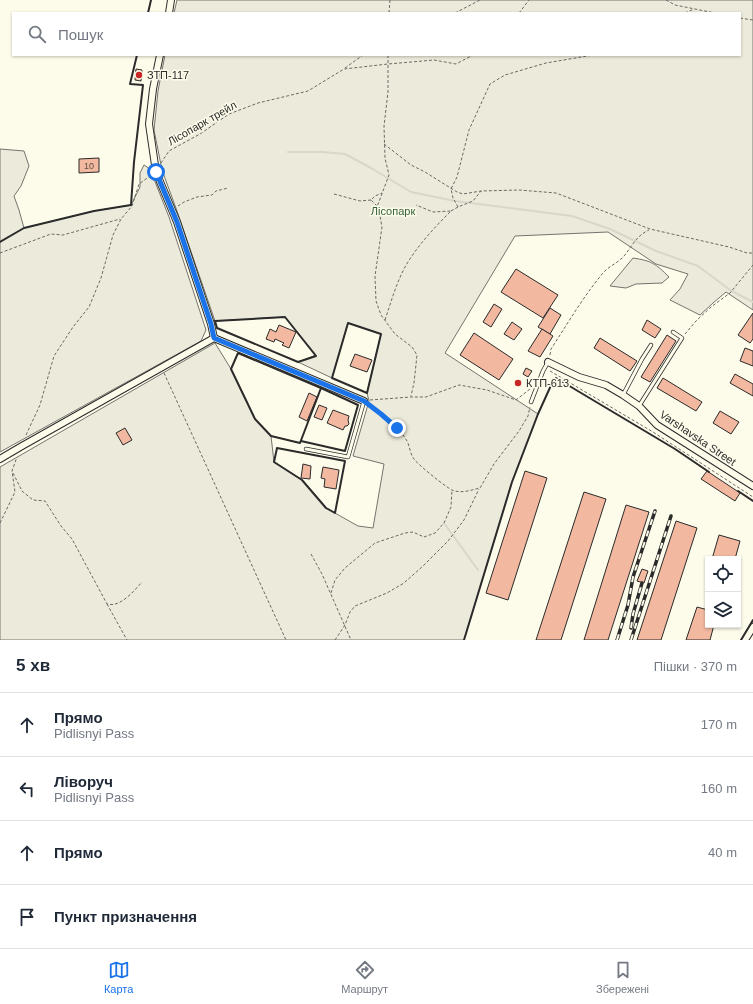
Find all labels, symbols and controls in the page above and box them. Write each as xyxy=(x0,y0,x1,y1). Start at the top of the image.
search box xyxy=(12,12,741,56)
icon: search xyxy=(26,23,48,45)
text: Пошук xyxy=(58,26,103,43)
place label: ЗТП-117 xyxy=(147,69,189,81)
marker: ЗТП-117 xyxy=(134,70,144,80)
street label: Лісопарк трейл xyxy=(166,98,238,148)
house number: 10 xyxy=(84,161,94,171)
route start xyxy=(147,163,165,181)
park label: Лісопарк xyxy=(371,205,415,217)
place label: КТП-613 xyxy=(526,377,569,389)
marker: КТП-613 xyxy=(513,378,523,388)
street label: Varshavska Street xyxy=(658,408,738,468)
route end xyxy=(388,419,406,437)
map controls xyxy=(705,556,741,628)
button: locate xyxy=(705,556,741,592)
button: layers xyxy=(705,592,741,628)
text: 5 хв xyxy=(16,656,50,675)
text: Пішки · 370 m xyxy=(654,659,737,674)
text: Прямо xyxy=(54,709,103,726)
icon: ahead xyxy=(16,714,38,736)
text: 170 m xyxy=(701,717,737,732)
text: Pidlisnyi Pass xyxy=(54,726,134,741)
text: Ліворуч xyxy=(54,773,113,790)
icon: left xyxy=(16,778,38,800)
text: 160 m xyxy=(701,781,737,796)
text: Pidlisnyi Pass xyxy=(54,790,134,805)
icon: ahead xyxy=(16,842,38,864)
text: Прямо xyxy=(54,844,103,861)
text: 40 m xyxy=(708,845,737,860)
icon: arrive xyxy=(16,906,38,928)
text: Пункт призначення xyxy=(54,908,197,925)
tab: Карта xyxy=(104,959,133,995)
tab: Маршрут xyxy=(341,959,388,995)
tab: Збережені xyxy=(596,959,649,995)

